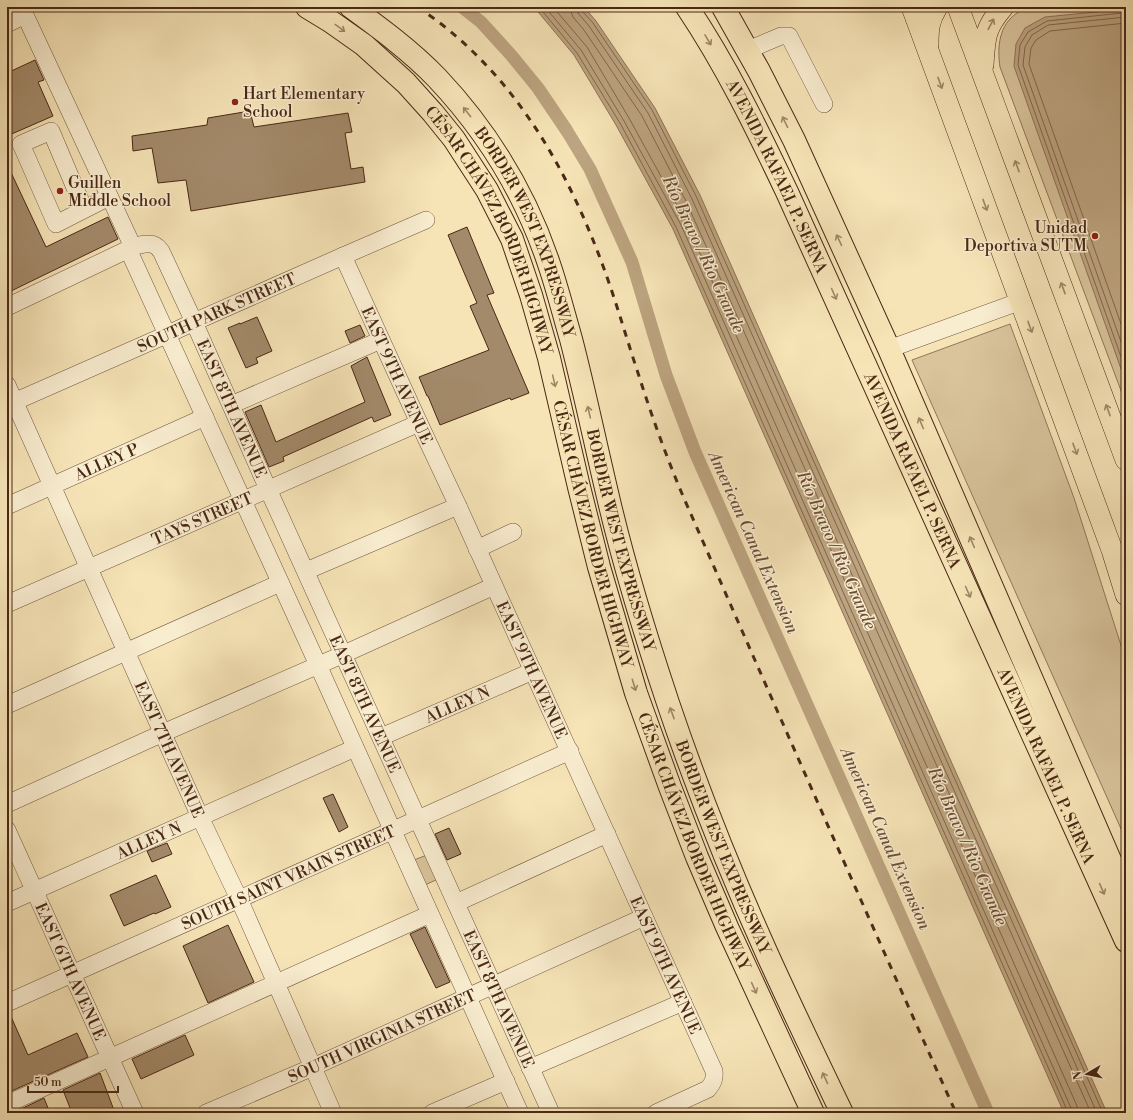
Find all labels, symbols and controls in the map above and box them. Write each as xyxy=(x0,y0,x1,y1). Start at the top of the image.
one-way arrow xyxy=(987,18,995,30)
one-way arrow xyxy=(334,24,345,32)
one-way arrow xyxy=(704,34,712,46)
street label: AVENIDA RAFAEL P. SERNA xyxy=(721,75,832,278)
one-way arrow xyxy=(936,77,944,89)
place label: Hart Elementary School xyxy=(243,84,365,122)
marker: Hart Elementary School xyxy=(230,97,240,107)
street label: CÉSAR CHÁVEZ BORDER HIGHWAY xyxy=(420,102,557,358)
one-way arrow xyxy=(462,107,471,118)
one-way arrow xyxy=(781,116,788,128)
street label: BORDER WEST EXPRESSWAY xyxy=(469,123,579,341)
one-way arrow xyxy=(1013,160,1021,172)
water label: Río Bravo / Rio Grande xyxy=(656,171,749,337)
place label: Guillen Middle School xyxy=(68,173,171,211)
marker: Guillen Middle School xyxy=(55,186,65,196)
one-way arrow xyxy=(981,198,989,210)
place label: Unidad Deportiva SUTM xyxy=(964,218,1087,256)
marker: Unidad Deportiva SUTM xyxy=(1090,231,1100,241)
one-way arrow xyxy=(835,235,842,247)
street label: SOUTH PARK STREET xyxy=(134,269,299,357)
one-way arrow xyxy=(1058,282,1066,294)
one-way arrow xyxy=(830,288,838,300)
street label: EAST 9TH AVENUE xyxy=(356,304,437,448)
one-way arrow xyxy=(1027,320,1034,333)
street label: EAST 8TH AVENUE xyxy=(192,336,271,481)
street label: AVENIDA RAFAEL P. SERNA xyxy=(859,369,965,573)
one-way arrow xyxy=(551,374,559,387)
street label: CÉSAR CHÁVEZ BORDER HIGHWAY xyxy=(548,398,638,672)
one-way arrow xyxy=(1103,404,1111,416)
one-way arrow xyxy=(585,406,593,419)
one-way arrow xyxy=(916,417,924,429)
street label: BORDER WEST EXPRESSWAY xyxy=(582,426,660,655)
street label: ALLEY P xyxy=(71,439,142,486)
one-way arrow xyxy=(1071,442,1079,454)
water label: American Canal Extension xyxy=(702,446,804,638)
water label: Río Bravo / Rio Grande xyxy=(791,467,881,633)
street label: TAYS STREET xyxy=(149,488,256,550)
one-way arrow xyxy=(968,537,975,549)
one-way arrow xyxy=(964,585,972,597)
street label: EAST 9TH AVENUE xyxy=(491,598,571,742)
street label: EAST 8TH AVENUE xyxy=(325,632,404,776)
street label: AVENIDA RAFAEL P. SERNA xyxy=(992,664,1099,868)
street label: EAST 7TH AVENUE xyxy=(130,678,208,821)
one-way arrow xyxy=(631,678,638,691)
street label: ALLEY N xyxy=(421,682,493,728)
one-way arrow xyxy=(667,707,675,719)
street label: CÉSAR CHÁVEZ BORDER HIGHWAY xyxy=(633,710,755,975)
street label: BORDER WEST EXPRESSWAY xyxy=(670,737,776,959)
water label: American Canal Extension xyxy=(834,742,936,934)
water label: Río Bravo / Rio Grande xyxy=(922,763,1012,929)
street label: ALLEY N xyxy=(113,818,185,864)
street label: SOUTH SAINT VRAIN STREET xyxy=(178,821,399,935)
one-way arrow xyxy=(1098,882,1106,894)
street label: EAST 9TH AVENUE xyxy=(625,893,705,1037)
street label: EAST 6TH AVENUE xyxy=(30,900,110,1044)
street label: EAST 8TH AVENUE xyxy=(458,927,538,1071)
one-way arrow xyxy=(751,981,758,993)
street label: SOUTH VIRGINIA STREET xyxy=(285,986,479,1088)
north arrow xyxy=(1067,1054,1107,1094)
scale bar xyxy=(28,1068,118,1094)
text: N xyxy=(1070,1070,1086,1081)
one-way arrow xyxy=(821,1072,828,1084)
text: 50 m xyxy=(34,1075,62,1090)

